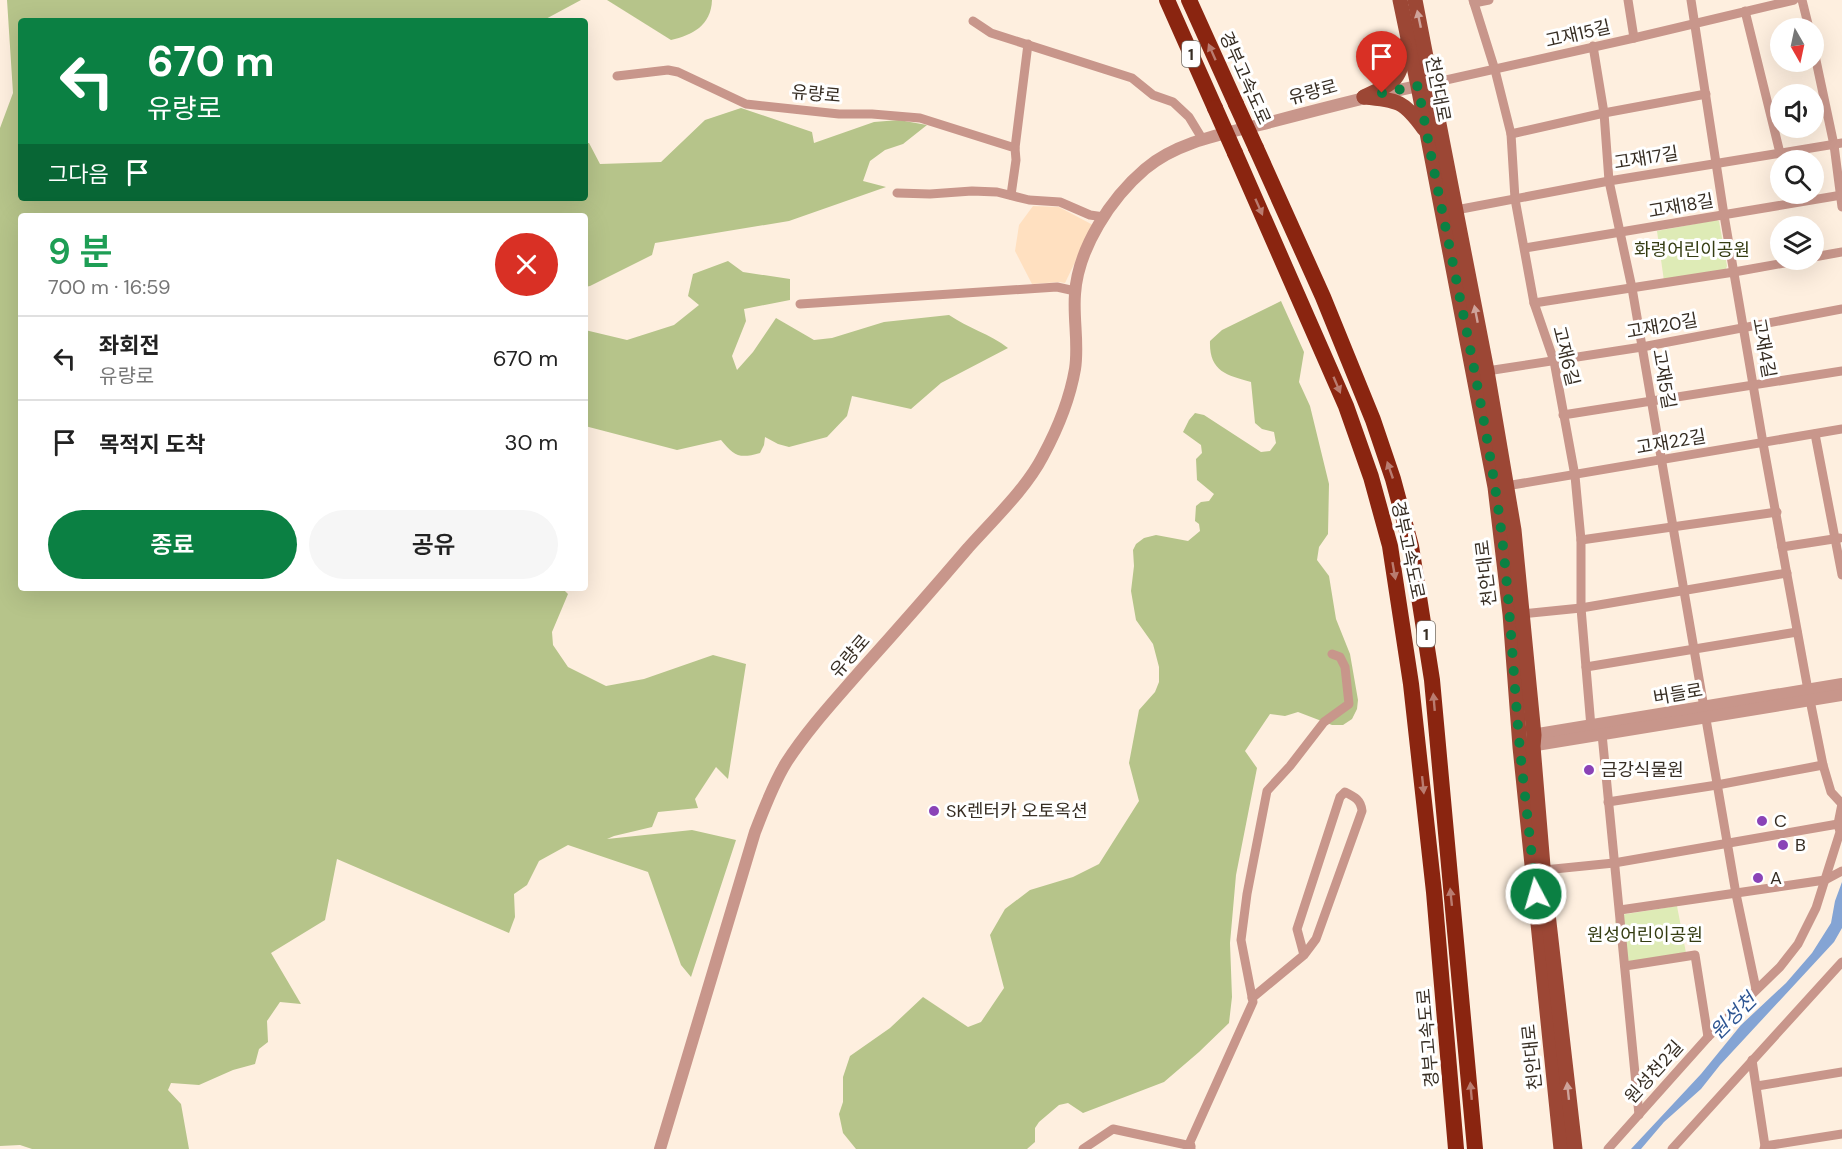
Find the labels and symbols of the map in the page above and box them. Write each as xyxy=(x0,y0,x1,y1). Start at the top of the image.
one-way arrow xyxy=(1414,10,1423,29)
street label: 고재15길 xyxy=(1543,15,1613,53)
north arrow xyxy=(1770,18,1824,72)
street label: 경부고속도로 xyxy=(1214,28,1276,128)
pin xyxy=(1356,31,1407,93)
road number: 1 xyxy=(1182,41,1200,67)
one-way arrow xyxy=(1207,43,1216,61)
street label: 천안대로 xyxy=(1420,54,1456,124)
street label: 유량로 xyxy=(1286,74,1340,110)
street label: 유량로 xyxy=(790,80,842,108)
street label: 고재17길 xyxy=(1612,141,1680,175)
street label: 고재18길 xyxy=(1646,188,1716,224)
one-way arrow xyxy=(1254,198,1264,216)
park label: 화령어린이공원 xyxy=(1634,238,1750,262)
one-way arrow xyxy=(1471,304,1480,323)
street label: 고재20길 xyxy=(1624,308,1700,344)
street label: 고재4길 xyxy=(1747,316,1781,380)
street label: 고재6길 xyxy=(1547,324,1585,388)
street label: 고재5길 xyxy=(1647,347,1681,411)
one-way arrow xyxy=(1332,377,1342,395)
street label: 고재22길 xyxy=(1634,424,1708,460)
one-way arrow xyxy=(1385,461,1395,479)
street label: 경부고속도로 xyxy=(1386,499,1430,601)
street label: 천안대로 xyxy=(1470,539,1502,607)
one-way arrow xyxy=(1390,562,1399,581)
road number: 1 xyxy=(1417,621,1435,647)
street label: 유량로 xyxy=(825,629,875,683)
street label: 버들로 xyxy=(1651,678,1705,710)
one-way arrow xyxy=(1429,693,1439,712)
place label: 금강식물원 xyxy=(1601,758,1684,782)
marker: 금강식물원 xyxy=(1582,763,1596,777)
one-way arrow xyxy=(1418,776,1427,795)
place label: SK렌터카 오토옥션 xyxy=(946,799,1088,823)
marker: SK렌터카 오토옥션 xyxy=(927,804,941,818)
place label: C xyxy=(1774,809,1787,833)
marker: C xyxy=(1755,814,1769,828)
place label: B xyxy=(1795,833,1806,857)
marker: B xyxy=(1776,838,1790,852)
position arrow xyxy=(1504,862,1568,926)
place label: A xyxy=(1770,866,1782,890)
marker: A xyxy=(1751,871,1765,885)
one-way arrow xyxy=(1446,887,1456,906)
park label: 원성어린이공원 xyxy=(1587,923,1703,947)
water label: 원성천 xyxy=(1704,985,1764,1045)
street label: 경부고속도로 xyxy=(1412,987,1444,1089)
street label: 천안대로 xyxy=(1517,1023,1547,1091)
street label: 원성천2길 xyxy=(1619,1036,1689,1108)
one-way arrow xyxy=(1466,1081,1476,1100)
one-way arrow xyxy=(1564,1081,1573,1100)

